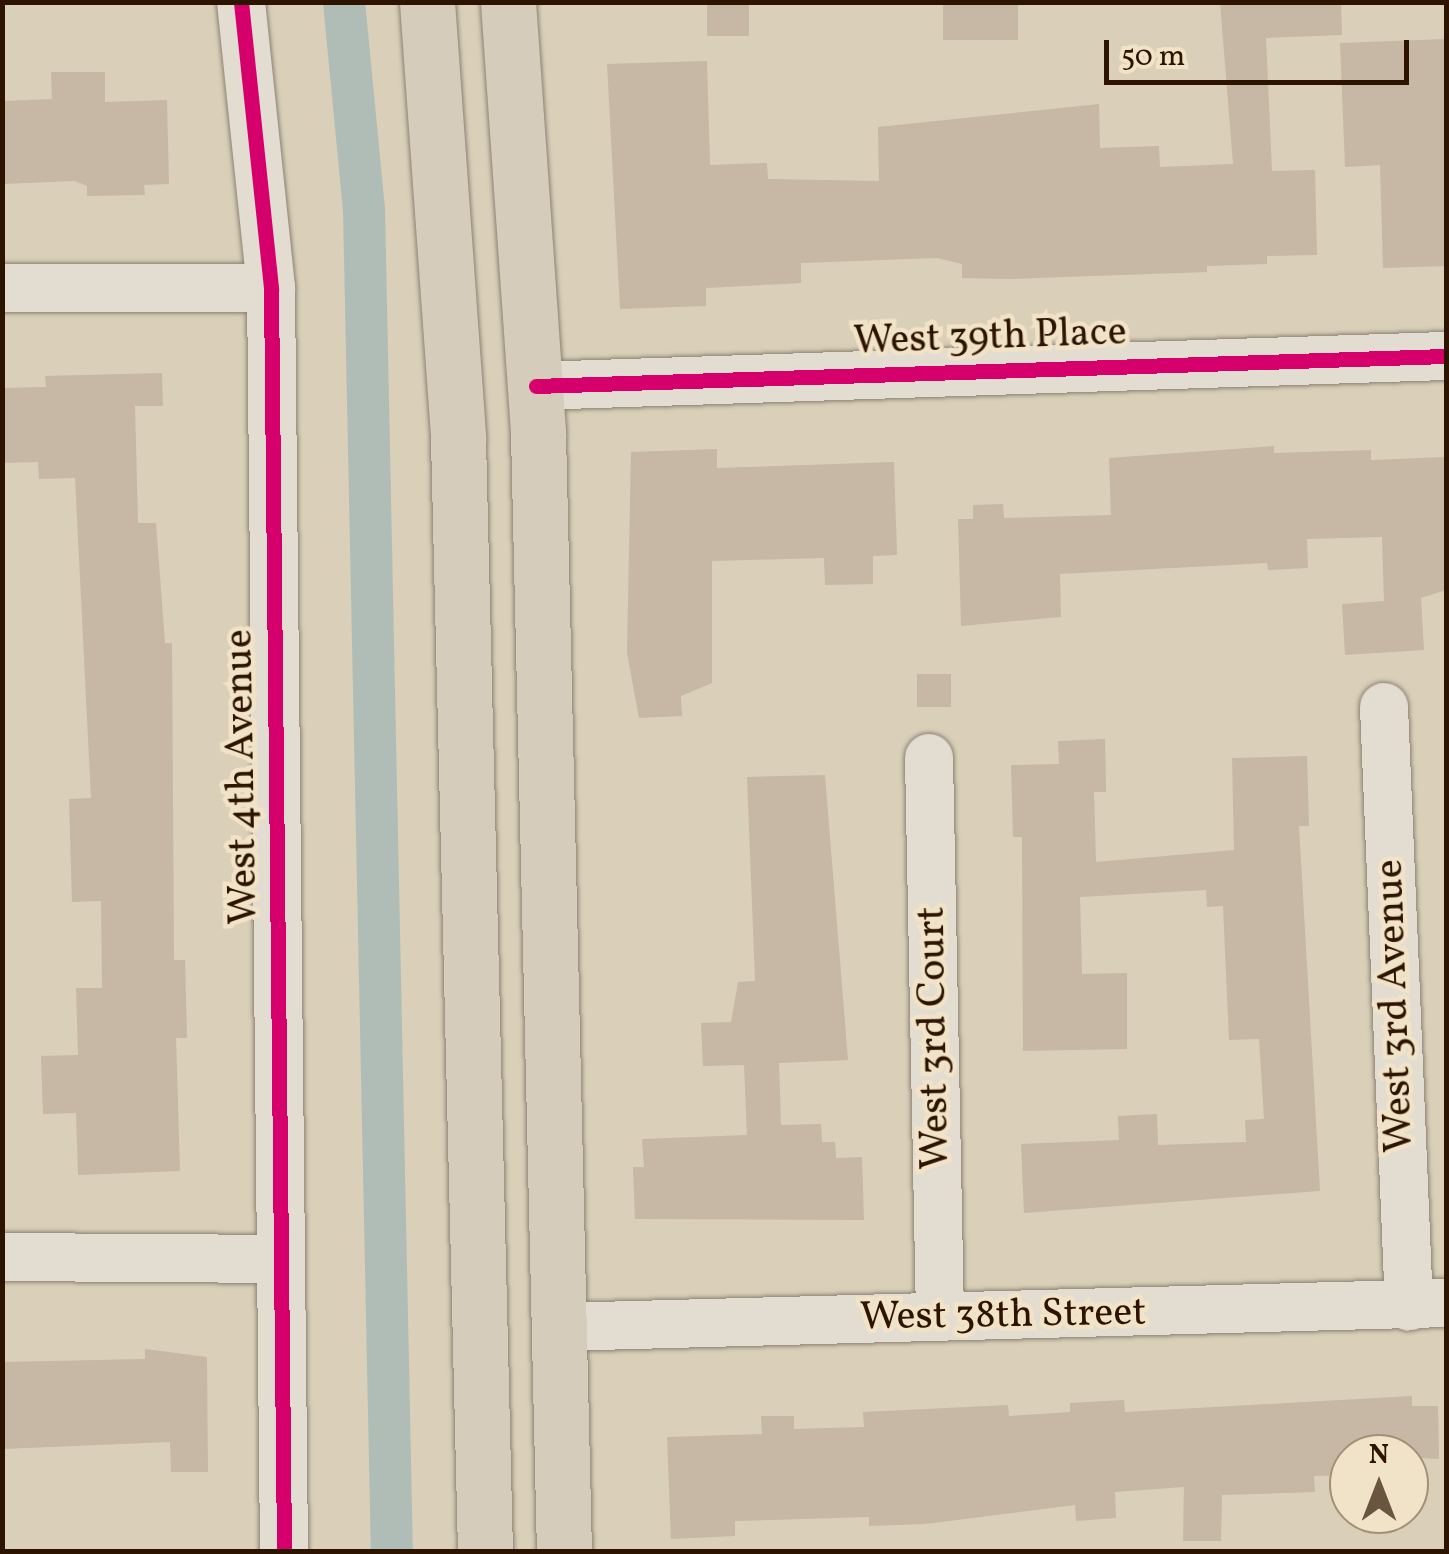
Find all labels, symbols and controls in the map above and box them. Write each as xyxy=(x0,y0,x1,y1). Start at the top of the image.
scale bar xyxy=(1109,20,1414,82)
text: 50 m xyxy=(1121,36,1185,78)
street label: West 39th Place xyxy=(853,309,1127,367)
street label: West 4th Avenue xyxy=(216,629,270,925)
street label: West 3rd Avenue xyxy=(1367,858,1425,1154)
street label: West 3rd Court xyxy=(909,906,961,1170)
street label: West 38th Street xyxy=(859,1290,1147,1342)
north arrow xyxy=(1329,1434,1429,1534)
text: N xyxy=(1369,1436,1389,1475)

